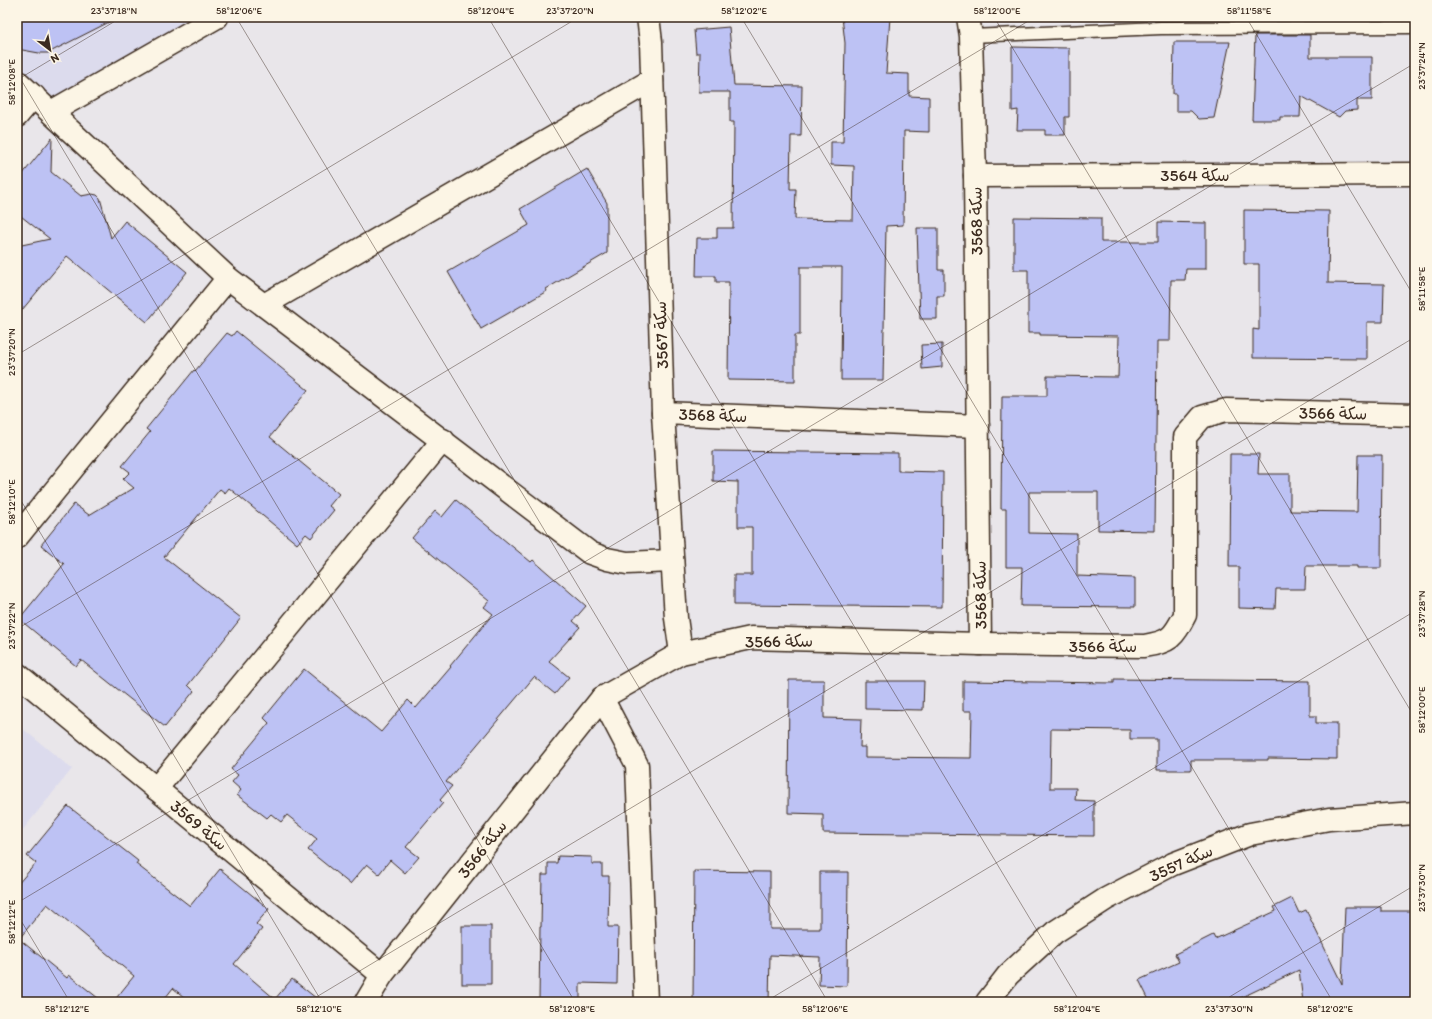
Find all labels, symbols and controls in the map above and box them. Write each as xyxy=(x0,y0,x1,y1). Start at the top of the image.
text: 23°37'18"N xyxy=(91,4,137,17)
text: 58°12'06"E xyxy=(216,4,263,17)
text: 58°12'04"E xyxy=(468,4,515,17)
text: 23°37'20"N xyxy=(546,4,594,17)
text: 58°12'02"E xyxy=(721,4,767,17)
text: 58°12'00"E xyxy=(974,4,1021,17)
text: 58°11'58"E xyxy=(1227,4,1272,17)
north arrow xyxy=(30,30,70,70)
text: 23°37'24"N xyxy=(1415,42,1428,90)
text: N xyxy=(48,51,61,66)
text: 58°12'08"E xyxy=(5,58,18,105)
street label: سكة 3564 xyxy=(1160,165,1230,185)
street label: سكة 3568 xyxy=(965,186,987,256)
text: 58°11'58"E xyxy=(1415,266,1428,311)
street label: سكة 3567 xyxy=(650,301,672,369)
text: 23°37'20"N xyxy=(5,328,18,376)
street label: سكة 3566 xyxy=(1299,402,1367,424)
street label: سكة 3568 xyxy=(678,404,748,426)
text: 58°12'10"E xyxy=(5,479,18,525)
street label: سكة 3568 xyxy=(969,560,991,630)
text: 23°37'28"N xyxy=(1415,590,1428,638)
text: 23°37'22"N xyxy=(5,602,18,649)
street label: سكة 3566 xyxy=(745,630,813,652)
street label: سكة 3566 xyxy=(1069,636,1137,656)
text: 58°12'00"E xyxy=(1415,686,1428,733)
street label: سكة 3569 xyxy=(166,795,232,855)
street label: سكة 3566 xyxy=(453,816,511,882)
street label: سكة 3557 xyxy=(1146,840,1216,886)
text: 23°37'30"N xyxy=(1415,864,1428,912)
text: 58°12'12"E xyxy=(5,899,18,944)
text: 58°12'12"E xyxy=(45,1002,90,1015)
text: 58°12'10"E xyxy=(296,1002,342,1015)
text: 58°12'08"E xyxy=(549,1002,596,1015)
text: 58°12'06"E xyxy=(802,1002,849,1015)
text: 58°12'04"E xyxy=(1054,1002,1101,1015)
text: 23°37'30"N xyxy=(1205,1002,1253,1015)
text: 58°12'02"E xyxy=(1307,1002,1353,1015)

